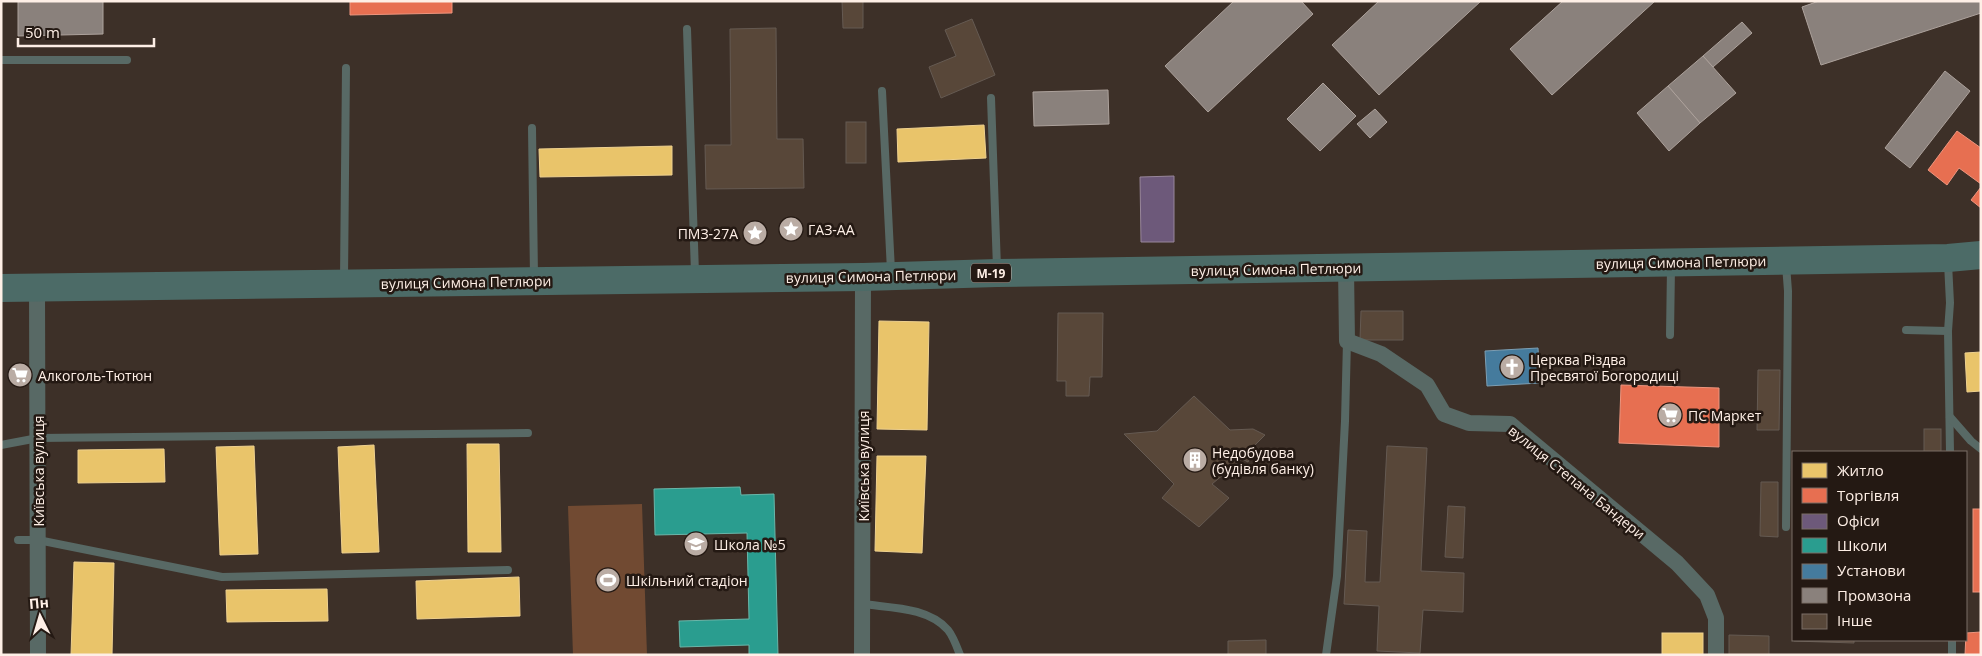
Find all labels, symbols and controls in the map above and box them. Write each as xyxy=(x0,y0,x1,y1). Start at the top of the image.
scale bar xyxy=(18,15,154,47)
text: 50 m xyxy=(25,22,60,42)
place icon: ГАЗ-АА xyxy=(778,216,804,242)
place icon: ПМЗ-27А xyxy=(742,220,768,246)
place label: ГАЗ-АА xyxy=(808,220,855,239)
place label: ПМЗ-27А xyxy=(678,224,738,243)
street label: вулиця Симона Петлюри xyxy=(1596,251,1766,273)
street label: вулиця Симона Петлюри xyxy=(1191,258,1361,280)
road number: М-19 xyxy=(971,264,1011,282)
street label: вулиця Симона Петлюри xyxy=(786,265,956,287)
street label: вулиця Симона Петлюри xyxy=(381,271,551,293)
place label: Церква Різдва Пресвятої Богородиці xyxy=(1530,350,1679,385)
church icon: Церква Різдва Пресвятої Богородиці xyxy=(1499,354,1525,380)
supermarket icon: Алкоголь-Тютюн xyxy=(7,362,33,388)
place label: Алкоголь-Тютюн xyxy=(38,366,152,385)
supermarket icon: ПС Маркет xyxy=(1657,402,1683,428)
place label: ПС Маркет xyxy=(1688,406,1762,425)
street label: Київська вулиця xyxy=(854,410,873,522)
street label: Київська вулиця xyxy=(29,415,48,527)
street label: вулиця Степана Бандери xyxy=(1505,421,1649,543)
place label: Недобудова (будівля банку) xyxy=(1212,443,1314,478)
building icon: Недобудова (будівля банку) xyxy=(1182,447,1208,473)
legend xyxy=(1792,451,1967,641)
text: Житло xyxy=(1837,460,1884,480)
text: Торгівля xyxy=(1837,485,1899,505)
text: Офіси xyxy=(1837,510,1880,530)
school or university icon: Школа №5 xyxy=(683,531,709,557)
place label: Школа №5 xyxy=(714,535,786,554)
text: Школи xyxy=(1837,535,1887,555)
text: Установи xyxy=(1837,560,1906,580)
sports icon: Шкільний стадіон xyxy=(595,567,621,593)
place label: Шкільний стадіон xyxy=(626,571,748,590)
text: Промзона xyxy=(1837,585,1911,605)
north arrow xyxy=(15,591,65,641)
text: Пн xyxy=(28,592,49,613)
text: Інше xyxy=(1837,610,1872,630)

